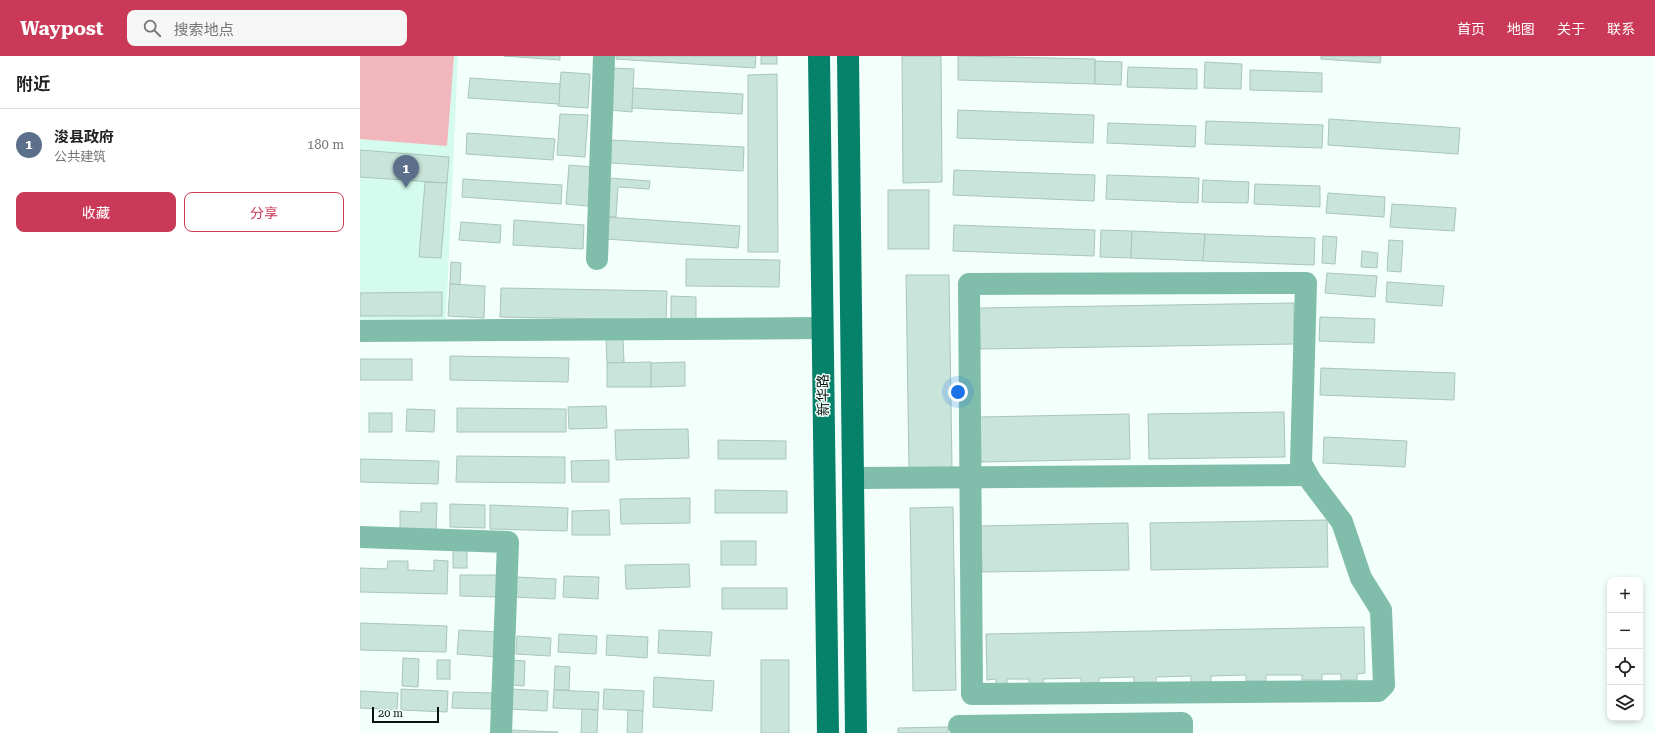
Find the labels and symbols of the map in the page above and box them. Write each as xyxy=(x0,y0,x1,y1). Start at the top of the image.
pin: 1 xyxy=(393,155,419,188)
street label: 新华路 xyxy=(815,374,831,416)
your location xyxy=(948,382,968,402)
scale bar xyxy=(372,705,439,724)

